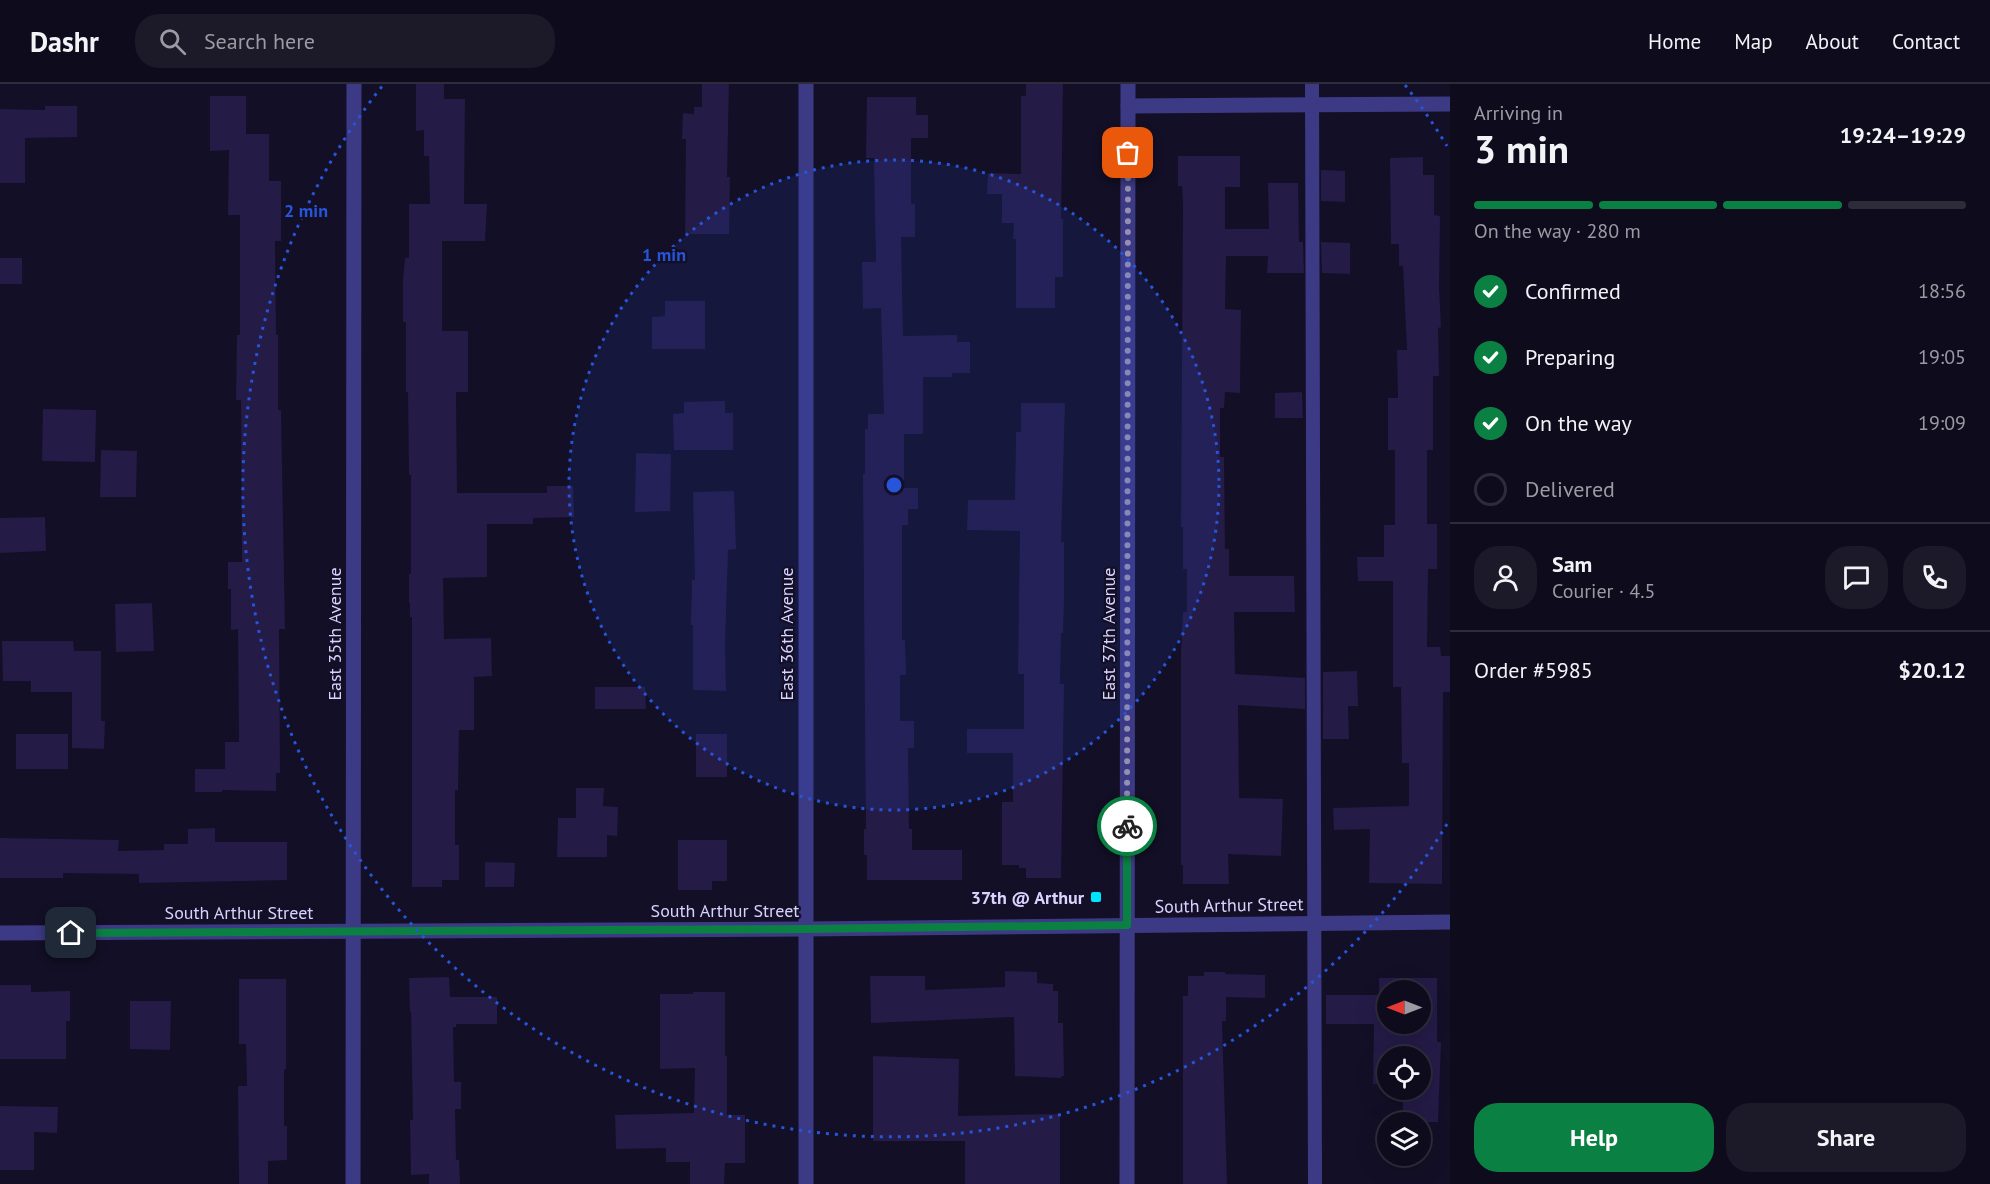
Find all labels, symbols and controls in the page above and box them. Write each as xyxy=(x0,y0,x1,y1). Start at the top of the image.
search box xyxy=(135,14,555,68)
text: Dashr xyxy=(30,23,99,60)
icon: search xyxy=(156,25,189,58)
text: Search here xyxy=(204,27,315,55)
text: Home xyxy=(1648,28,1701,55)
text: Map xyxy=(1734,28,1773,55)
text: About xyxy=(1806,28,1859,55)
text: Contact xyxy=(1892,28,1960,55)
text: Arriving in xyxy=(1474,100,1563,126)
text: 19:24–19:29 xyxy=(1840,121,1966,149)
text: 3 min xyxy=(1474,123,1569,174)
pin xyxy=(1102,127,1153,178)
icon: bag xyxy=(1111,136,1144,169)
text: 2 min xyxy=(284,199,328,222)
text: On the way · 280 m xyxy=(1474,218,1641,244)
text: 1 min xyxy=(642,243,686,266)
icon: check xyxy=(1474,275,1507,308)
text: Confirmed xyxy=(1525,277,1621,305)
text: 18:56 xyxy=(1918,278,1966,304)
icon: check xyxy=(1474,341,1507,374)
text: Preparing xyxy=(1525,343,1615,371)
text: 19:05 xyxy=(1918,344,1966,370)
icon: check xyxy=(1474,407,1507,440)
text: On the way xyxy=(1525,409,1632,437)
text: 19:09 xyxy=(1918,410,1966,436)
centre of rings xyxy=(884,475,904,495)
text: Delivered xyxy=(1525,475,1615,503)
button: person xyxy=(1474,546,1537,609)
button: chat xyxy=(1825,546,1888,609)
button: phone xyxy=(1903,546,1966,609)
text: Sam xyxy=(1552,550,1592,578)
street label: East 35th Avenue xyxy=(323,567,346,701)
street label: East 36th Avenue xyxy=(775,567,798,701)
street label: East 37th Avenue xyxy=(1097,568,1120,700)
text: Courier · 4.5 xyxy=(1552,578,1655,604)
text: Order #5985 xyxy=(1474,656,1593,684)
text: $20.12 xyxy=(1898,656,1966,684)
courier xyxy=(1097,796,1157,856)
icon: bike xyxy=(1111,810,1144,843)
place label: 37th @ Arthur xyxy=(971,886,1085,909)
marker: 37th @ Arthur xyxy=(1089,890,1103,904)
street label: South Arthur Street xyxy=(1154,892,1304,918)
street label: South Arthur Street xyxy=(651,899,799,922)
street label: South Arthur Street xyxy=(165,901,313,924)
pin xyxy=(45,907,96,958)
icon: home xyxy=(54,916,87,949)
north arrow xyxy=(1377,980,1431,1034)
map controls xyxy=(1377,980,1431,1166)
button: locate xyxy=(1377,1046,1431,1100)
button: Help xyxy=(1474,1103,1714,1172)
button: Share xyxy=(1726,1103,1966,1172)
button: layers xyxy=(1377,1112,1431,1166)

